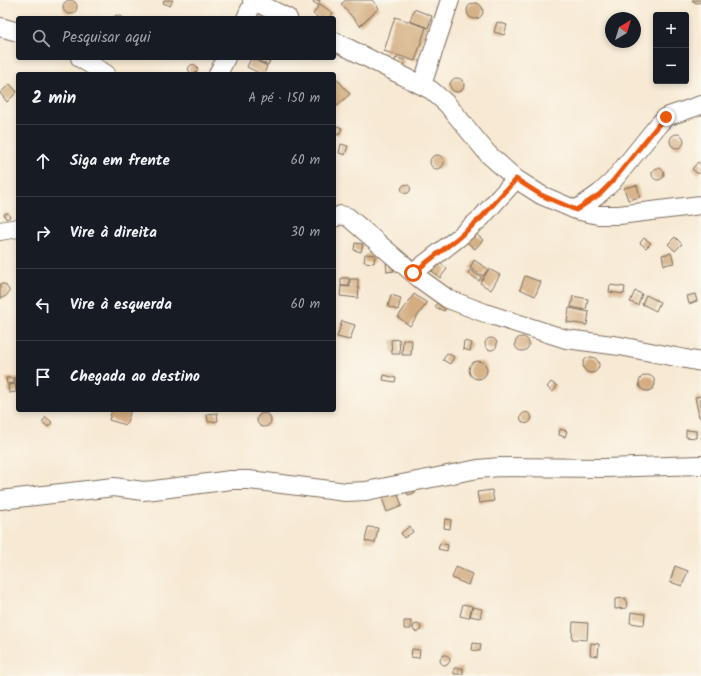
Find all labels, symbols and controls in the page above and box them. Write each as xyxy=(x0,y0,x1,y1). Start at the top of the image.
north arrow xyxy=(605,12,641,48)
map controls xyxy=(653,12,689,84)
button: + xyxy=(653,12,689,48)
search box xyxy=(16,16,336,60)
text: Pesquisar aqui xyxy=(62,26,151,50)
icon: search xyxy=(30,27,52,49)
button: − xyxy=(653,48,689,84)
text: 2 min xyxy=(32,85,76,112)
text: A pé · 150 m xyxy=(248,88,320,109)
route end xyxy=(657,108,675,126)
text: Siga em frente xyxy=(70,149,170,173)
icon: ahead xyxy=(32,150,54,172)
text: 60 m xyxy=(291,150,320,171)
text: Vire à direita xyxy=(70,221,157,245)
icon: right xyxy=(32,222,54,244)
text: 30 m xyxy=(291,222,320,243)
route start xyxy=(404,264,422,282)
text: Vire à esquerda xyxy=(70,293,172,317)
icon: left xyxy=(32,294,54,316)
text: 60 m xyxy=(291,294,320,315)
text: Chegada ao destino xyxy=(70,365,200,389)
icon: arrive xyxy=(32,366,54,388)

